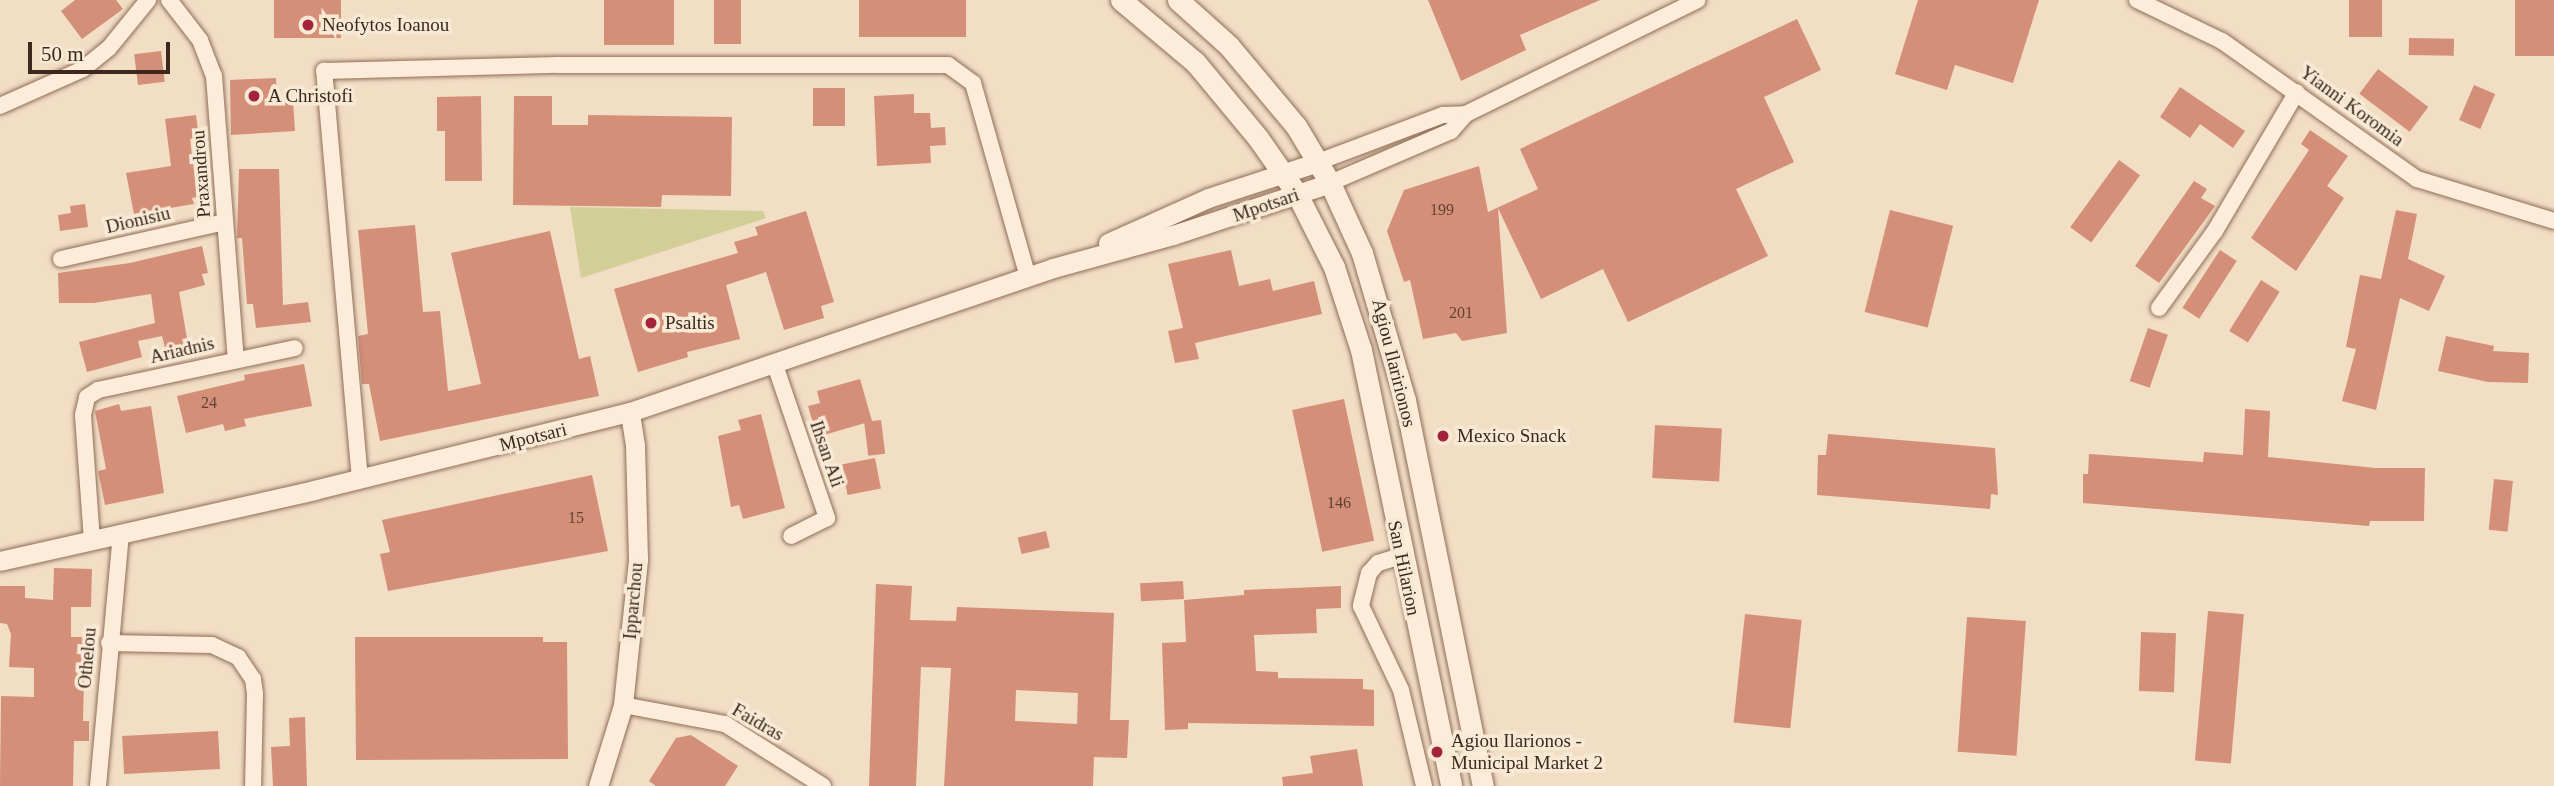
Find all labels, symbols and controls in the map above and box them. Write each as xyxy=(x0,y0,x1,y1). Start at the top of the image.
place label: Neofytos Ioanou xyxy=(322,14,449,36)
marker: Neofytos Ioanou xyxy=(300,17,316,33)
scale bar xyxy=(32,28,173,72)
text: 50 m xyxy=(41,42,84,66)
street label: Yianni Koromia xyxy=(2296,61,2408,151)
place label: A Christofi xyxy=(268,85,354,107)
marker: A Christofi xyxy=(246,88,262,104)
street label: Praxandrou xyxy=(187,130,215,218)
street label: Mpotsari xyxy=(1230,183,1302,227)
house number: 199 xyxy=(1430,200,1454,220)
street label: Dionisiu xyxy=(104,202,172,238)
street label: Agiou Ilaririonos xyxy=(1367,296,1421,430)
house number: 201 xyxy=(1449,303,1473,323)
place label: Psaltis xyxy=(665,312,715,334)
marker: Psaltis xyxy=(643,315,659,331)
street label: Ariadnis xyxy=(148,332,216,368)
house number: 24 xyxy=(201,393,217,413)
street label: Ihsan Ali xyxy=(805,417,849,491)
street label: Mpotsari xyxy=(497,418,569,456)
place label: Mexico Snack xyxy=(1457,425,1566,447)
marker: Mexico Snack xyxy=(1435,428,1451,444)
house number: 146 xyxy=(1327,493,1351,513)
house number: 15 xyxy=(568,508,584,528)
street label: San Hilarion xyxy=(1383,518,1425,618)
street label: Ipparchou xyxy=(618,562,648,640)
street label: Othelou xyxy=(73,627,101,689)
street label: Faidras xyxy=(728,698,788,746)
place label: Agiou Ilarionos - Municipal Market 2 xyxy=(1451,730,1603,774)
marker: Agiou Ilarionos - Municipal Market 2 xyxy=(1429,744,1445,760)

